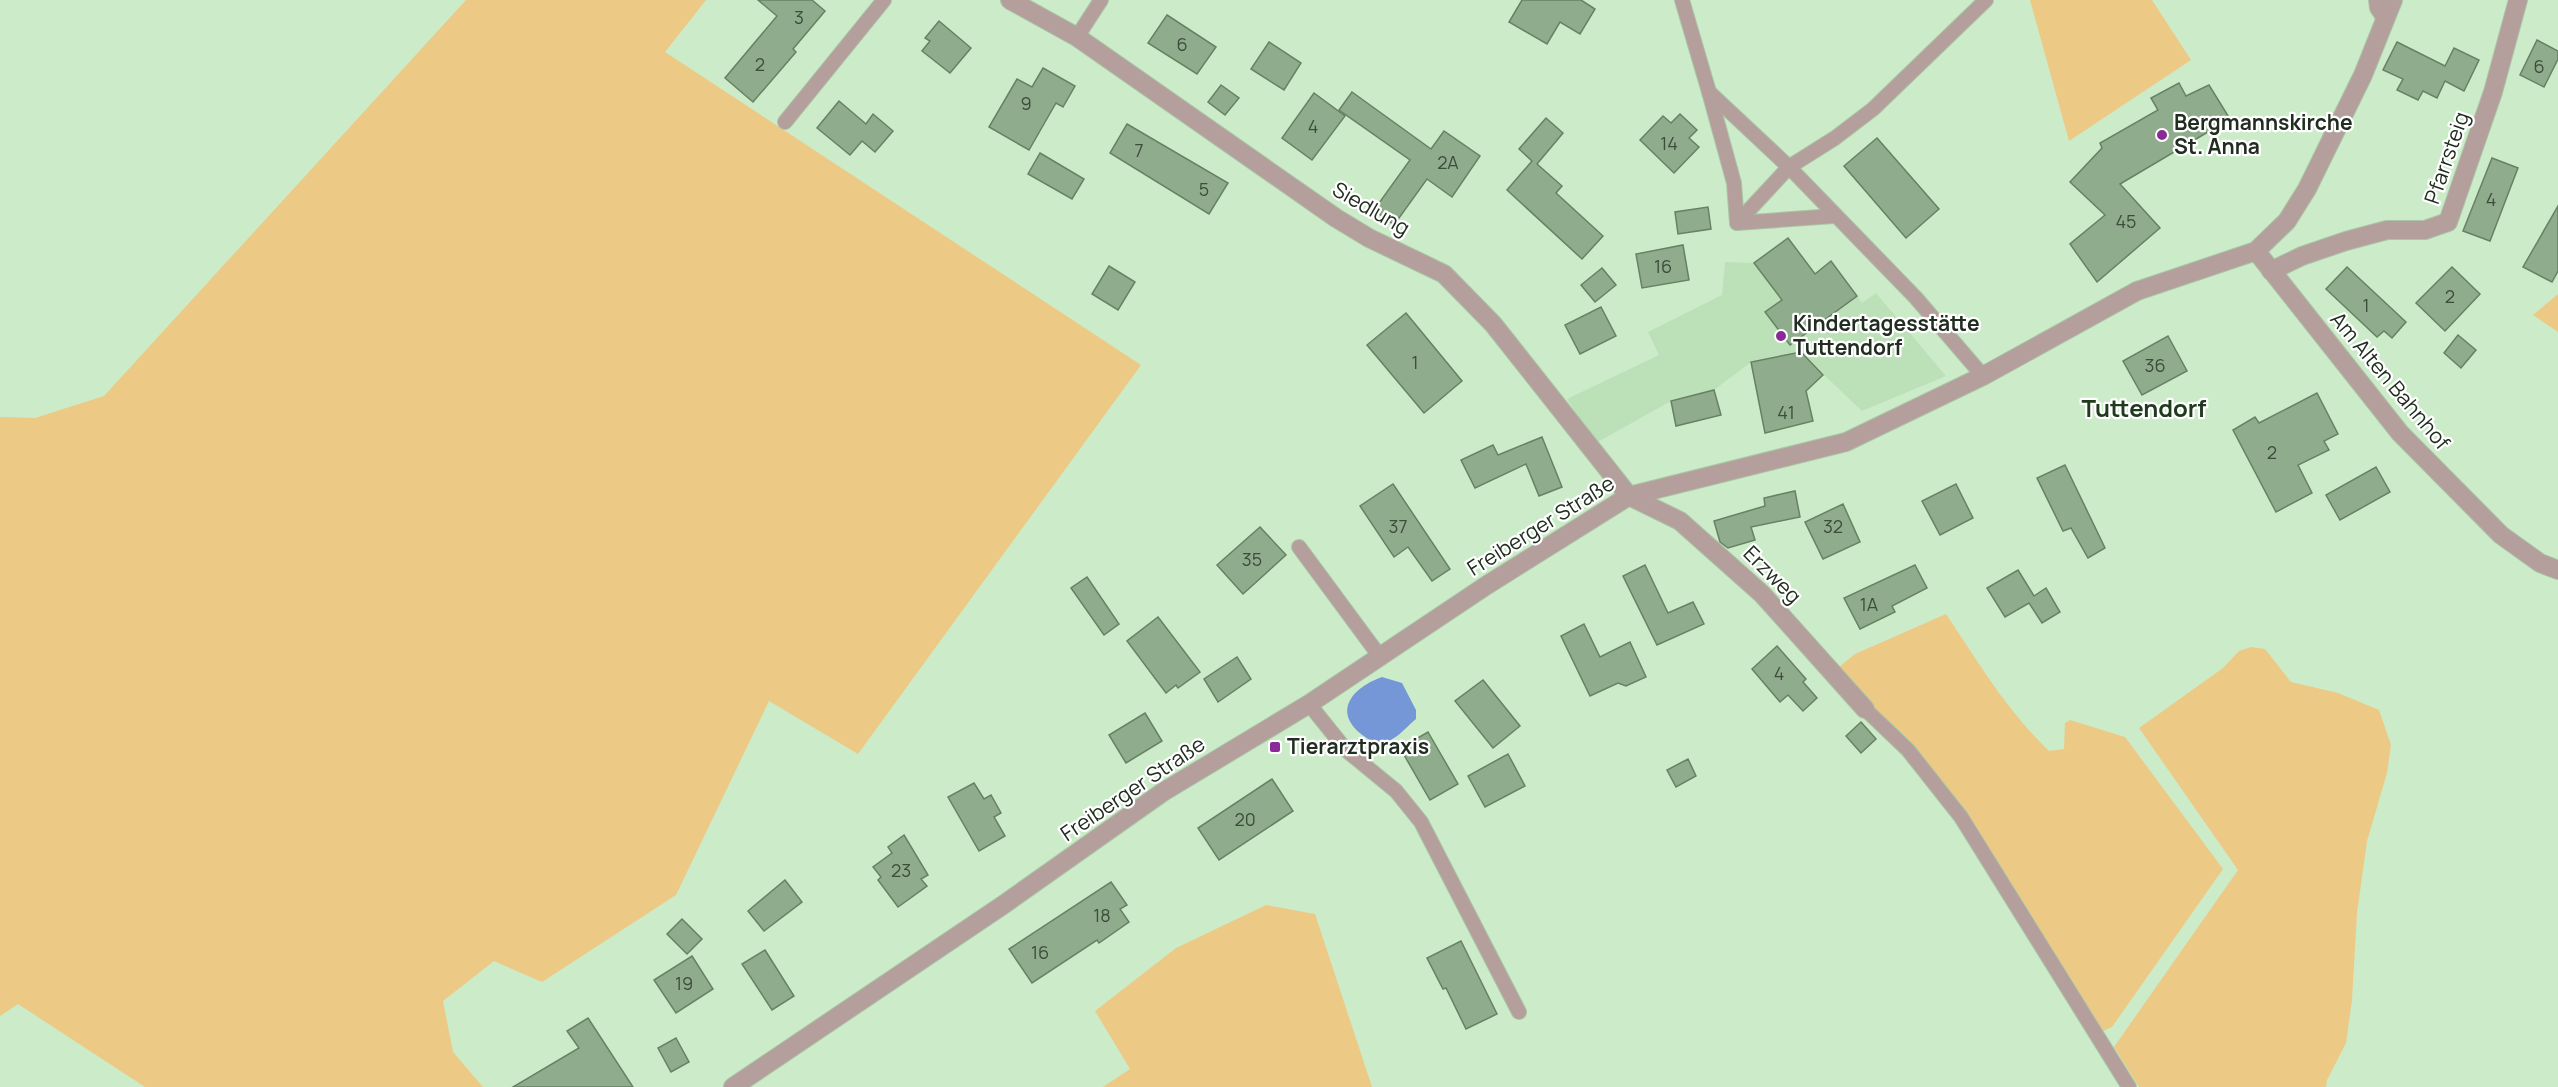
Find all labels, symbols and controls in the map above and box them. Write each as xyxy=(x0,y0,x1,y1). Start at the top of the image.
house number: 3 xyxy=(794,5,804,29)
house number: 6 xyxy=(1176,32,1188,56)
house number: 2 xyxy=(755,52,765,76)
house number: 6 xyxy=(2533,54,2545,78)
house number: 9 xyxy=(1020,91,1032,115)
place label: Bergmannskirche St. Anna xyxy=(2174,108,2353,160)
street label: Pfarrsteig xyxy=(2417,108,2475,207)
house number: 4 xyxy=(1308,114,1318,138)
marker: Bergmannskirche St. Anna xyxy=(2155,128,2169,142)
house number: 14 xyxy=(1660,131,1678,155)
house number: 7 xyxy=(1134,138,1144,162)
house number: 2A xyxy=(1437,150,1459,174)
street label: Siedlung xyxy=(1328,175,1415,241)
house number: 5 xyxy=(1199,177,1209,201)
house number: 4 xyxy=(2486,187,2496,211)
house number: 45 xyxy=(2115,209,2137,233)
house number: 16 xyxy=(1654,254,1672,278)
house number: 2 xyxy=(2445,284,2455,308)
house number: 1 xyxy=(2362,293,2370,317)
street label: Am Alten Bahnhof xyxy=(2325,305,2457,456)
place label: Kindertagesstätte Tuttendorf xyxy=(1793,309,1980,361)
marker: Kindertagesstätte Tuttendorf xyxy=(1774,329,1788,343)
house number: 1 xyxy=(1411,350,1419,374)
house number: 36 xyxy=(2144,353,2166,377)
district label: Tuttendorf xyxy=(2082,391,2206,424)
house number: 41 xyxy=(1777,400,1795,424)
house number: 2 xyxy=(2267,440,2277,464)
street label: Freiberger Straße xyxy=(1462,469,1619,582)
house number: 37 xyxy=(1389,514,1408,538)
house number: 32 xyxy=(1823,514,1843,538)
street label: Erzweg xyxy=(1738,539,1808,609)
house number: 35 xyxy=(1242,547,1262,571)
house number: 1A xyxy=(1860,592,1879,616)
house number: 4 xyxy=(1774,661,1784,685)
street label: Freiberger Straße xyxy=(1055,729,1210,847)
place label: Tierarztpraxis xyxy=(1287,732,1429,760)
marker: Tierarztpraxis xyxy=(1268,740,1282,754)
house number: 20 xyxy=(1234,807,1256,831)
house number: 23 xyxy=(891,858,911,882)
house number: 18 xyxy=(1093,903,1111,927)
house number: 16 xyxy=(1031,940,1049,964)
house number: 19 xyxy=(675,971,693,995)

